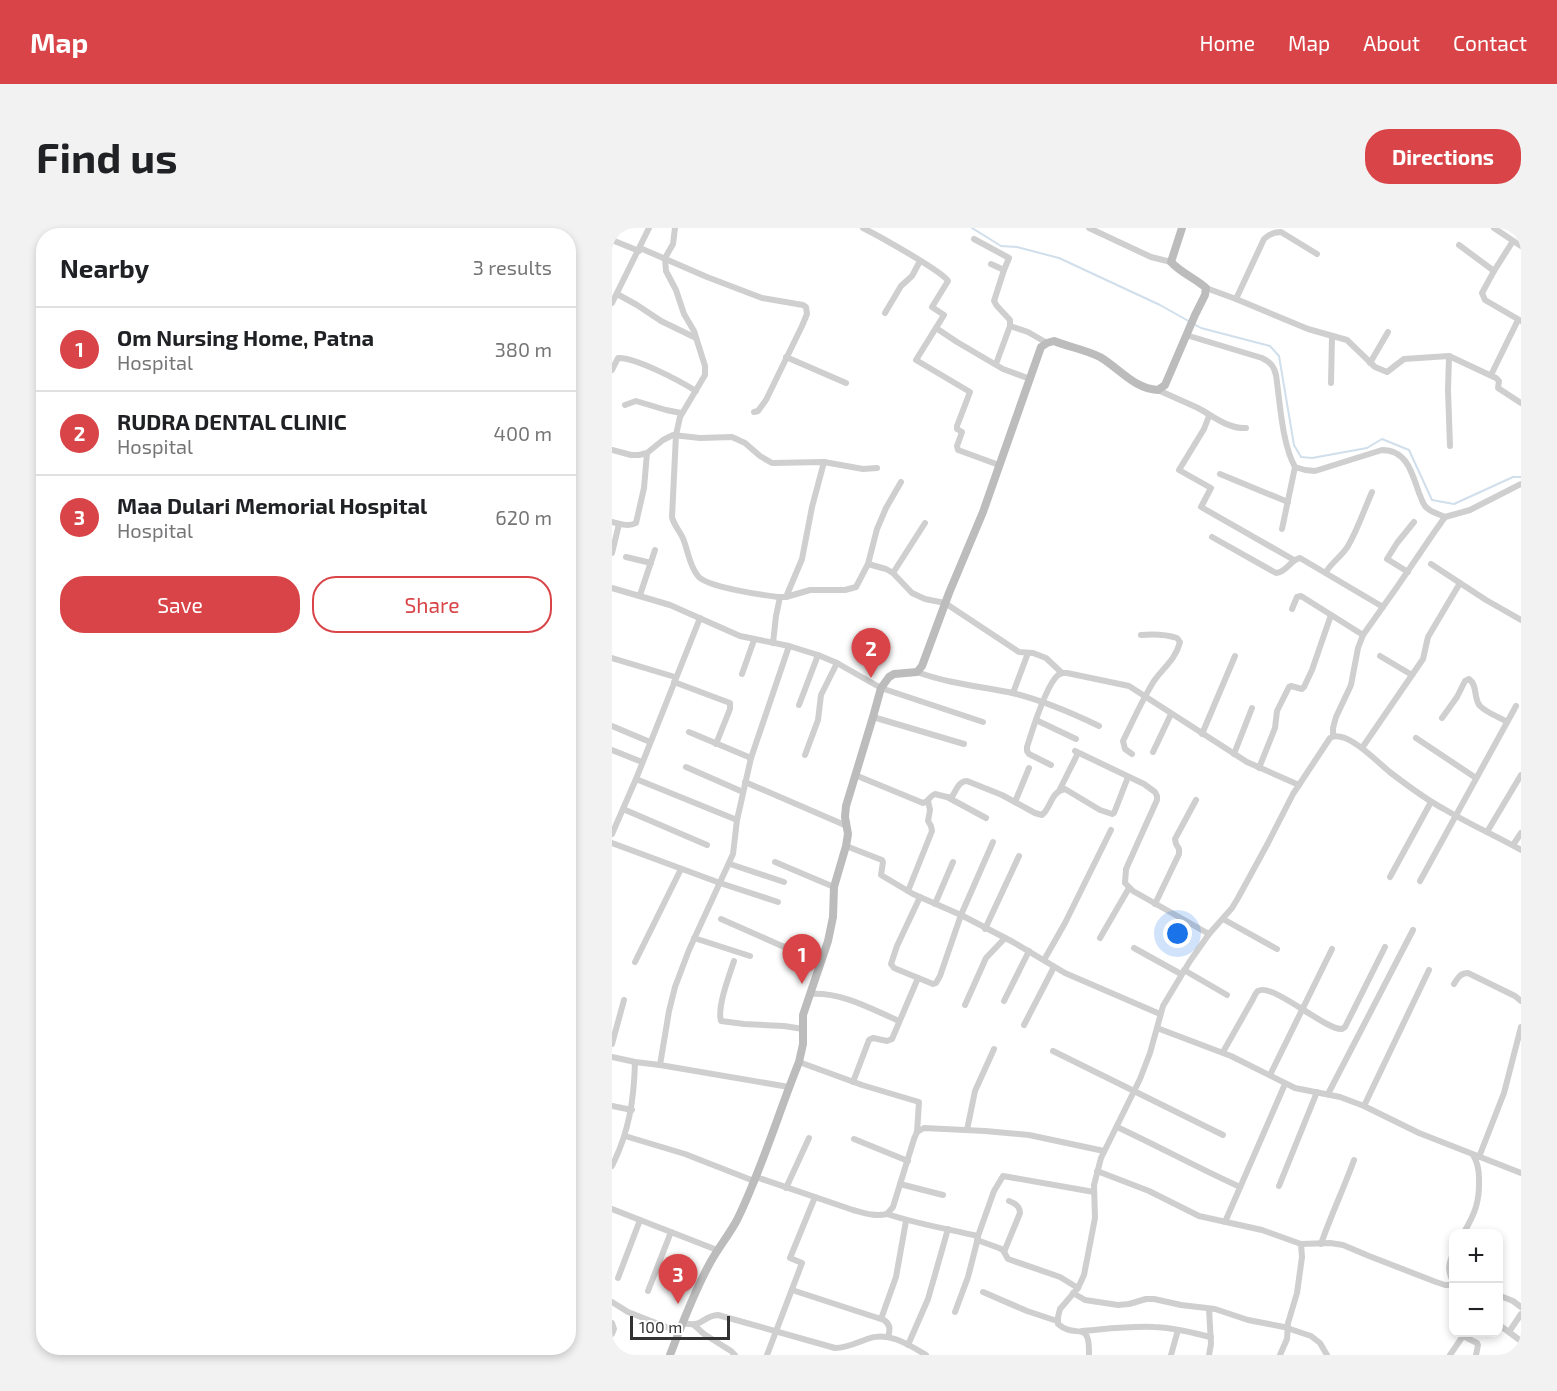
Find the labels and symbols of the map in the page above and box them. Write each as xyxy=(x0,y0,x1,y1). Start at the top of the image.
pin: 2 xyxy=(852,628,890,678)
your location xyxy=(1163,919,1192,948)
pin: 1 xyxy=(782,934,822,984)
pin: 3 xyxy=(658,1254,698,1304)
scale bar xyxy=(630,1313,730,1340)

